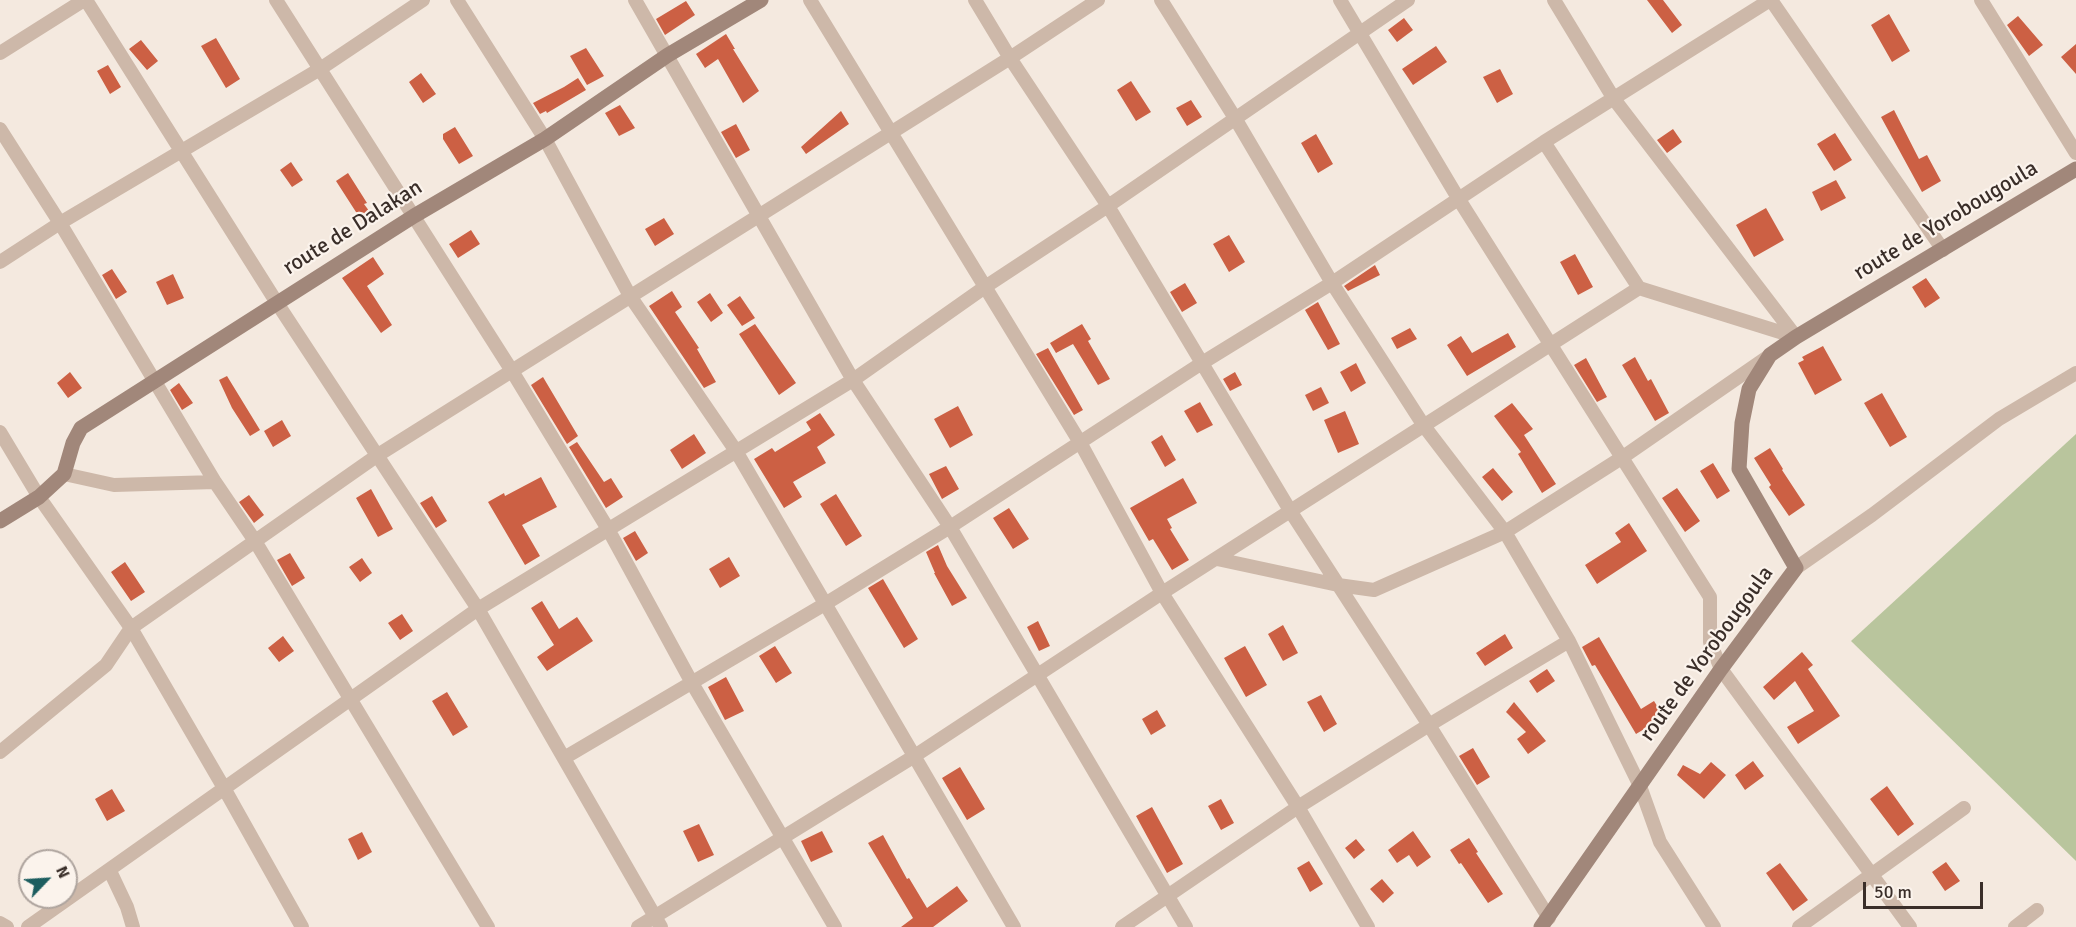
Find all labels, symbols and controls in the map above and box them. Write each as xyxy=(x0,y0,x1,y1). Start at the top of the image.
street label: route de Yorobougoula xyxy=(1849,156,2043,286)
street label: route de Dalakan xyxy=(279,175,427,281)
street label: route de Yorobougoula xyxy=(1635,561,1779,747)
north arrow xyxy=(18,849,78,909)
text: N xyxy=(51,863,74,882)
scale bar xyxy=(1866,870,1986,908)
text: 50 m xyxy=(1874,881,1912,903)

